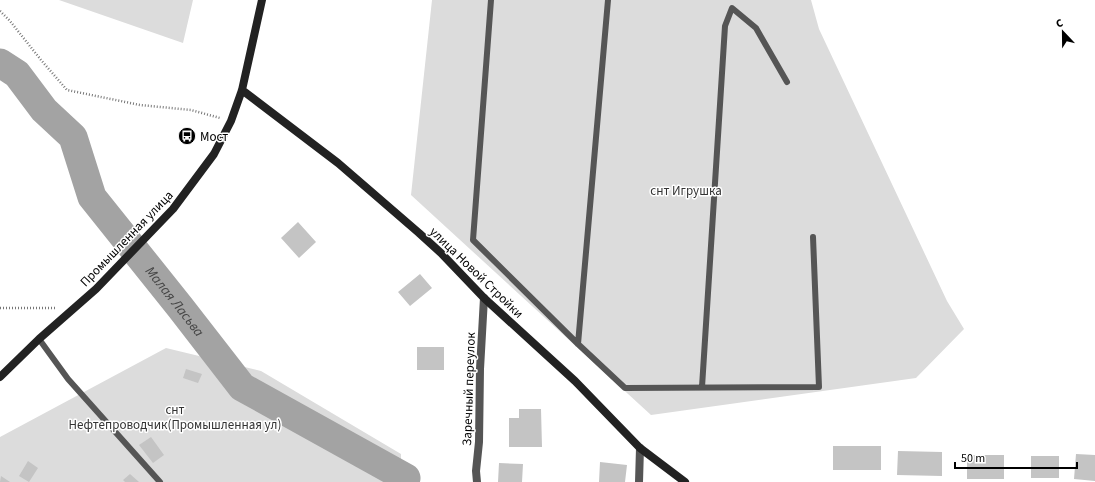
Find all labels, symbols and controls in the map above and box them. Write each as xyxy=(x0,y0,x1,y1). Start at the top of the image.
north arrow xyxy=(1043,12,1083,52)
text: С xyxy=(1054,15,1066,31)
bus stop icon: Мост xyxy=(177,126,197,146)
place label: Мост xyxy=(200,128,228,146)
park label: снт Игрушка xyxy=(650,182,722,200)
street label: Промышленная улица xyxy=(76,187,177,291)
street label: улица Новой Стройки xyxy=(425,223,527,322)
water label: Малая Ласьва xyxy=(140,262,209,342)
street label: Заречный переулок xyxy=(458,331,480,446)
park label: снт Нефтепроводчик(Промышленная ул) xyxy=(69,401,281,434)
scale bar xyxy=(955,444,1077,470)
text: 50 m xyxy=(961,450,985,467)

